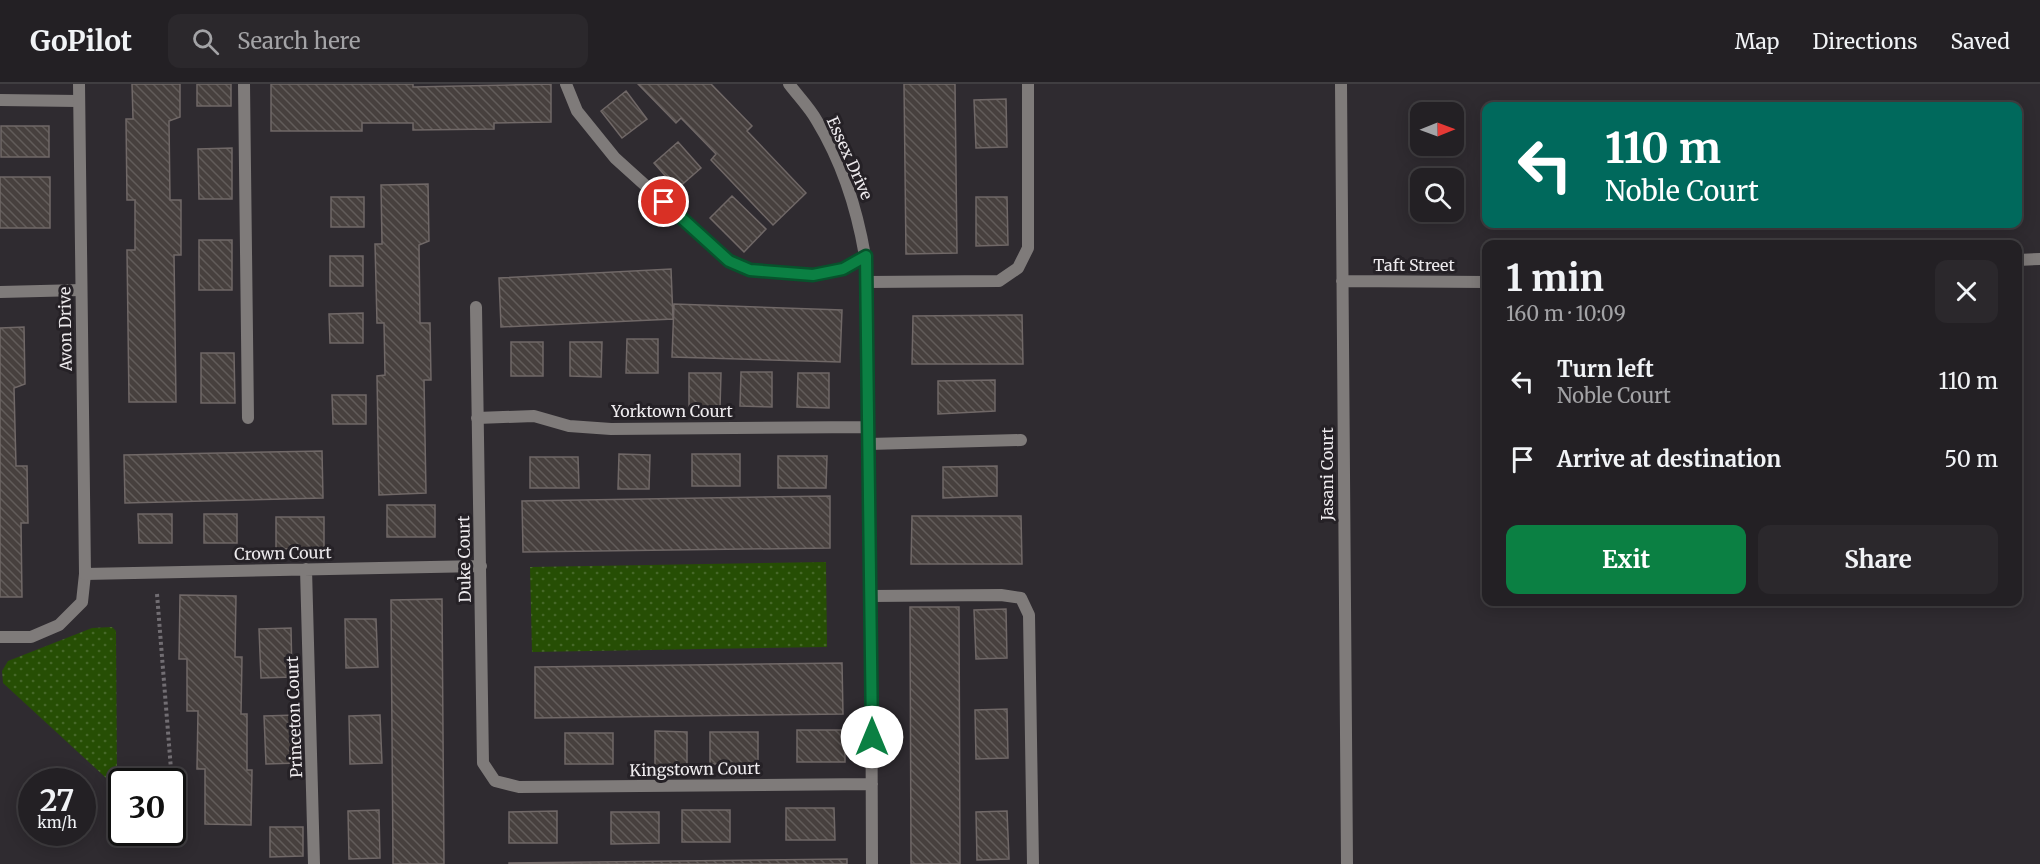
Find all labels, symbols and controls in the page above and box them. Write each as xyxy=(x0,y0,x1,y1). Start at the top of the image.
search box xyxy=(168,14,588,68)
text: GoPilot xyxy=(30,23,132,59)
icon: search xyxy=(189,25,222,58)
text: Search here xyxy=(237,27,361,55)
text: Map xyxy=(1735,28,1779,55)
text: Directions xyxy=(1812,28,1917,55)
text: Saved xyxy=(1950,28,2010,55)
north arrow xyxy=(1410,102,1464,156)
map controls xyxy=(1410,102,1464,222)
street label: Essex Drive xyxy=(823,113,877,203)
text: 110 m xyxy=(1605,122,1721,174)
icon: left xyxy=(1506,126,1584,204)
button: search xyxy=(1410,168,1464,222)
text: Noble Court xyxy=(1605,174,1759,208)
pin xyxy=(638,176,689,227)
icon: arrive xyxy=(647,185,680,218)
street label: Taft Street xyxy=(1373,255,1455,275)
text: 1 min xyxy=(1506,256,1604,301)
button: close xyxy=(1935,260,1998,323)
street label: Avon Drive xyxy=(54,287,76,372)
text: 160 m · 10:09 xyxy=(1506,301,1626,326)
text: Turn left xyxy=(1557,355,1654,383)
icon: left xyxy=(1506,365,1539,398)
text: 110 m xyxy=(1939,367,1998,395)
text: Noble Court xyxy=(1557,383,1671,408)
street label: Yorktown Court xyxy=(610,401,734,421)
street label: Jasani Court xyxy=(1317,427,1337,522)
icon: arrive xyxy=(1506,443,1539,476)
text: Arrive at destination xyxy=(1557,445,1781,473)
text: 50 m xyxy=(1944,445,1998,473)
street label: Duke Court xyxy=(453,515,475,603)
button: Exit xyxy=(1506,525,1746,594)
button: Share xyxy=(1758,525,1998,594)
street label: Crown Court xyxy=(234,542,333,564)
street label: Princeton Court xyxy=(282,655,306,778)
position arrow xyxy=(840,705,904,769)
street label: Kingstown Court xyxy=(629,758,761,780)
speed limit sign: 30 xyxy=(108,768,186,846)
text: 27 xyxy=(40,781,74,819)
text: km/h xyxy=(37,813,77,832)

